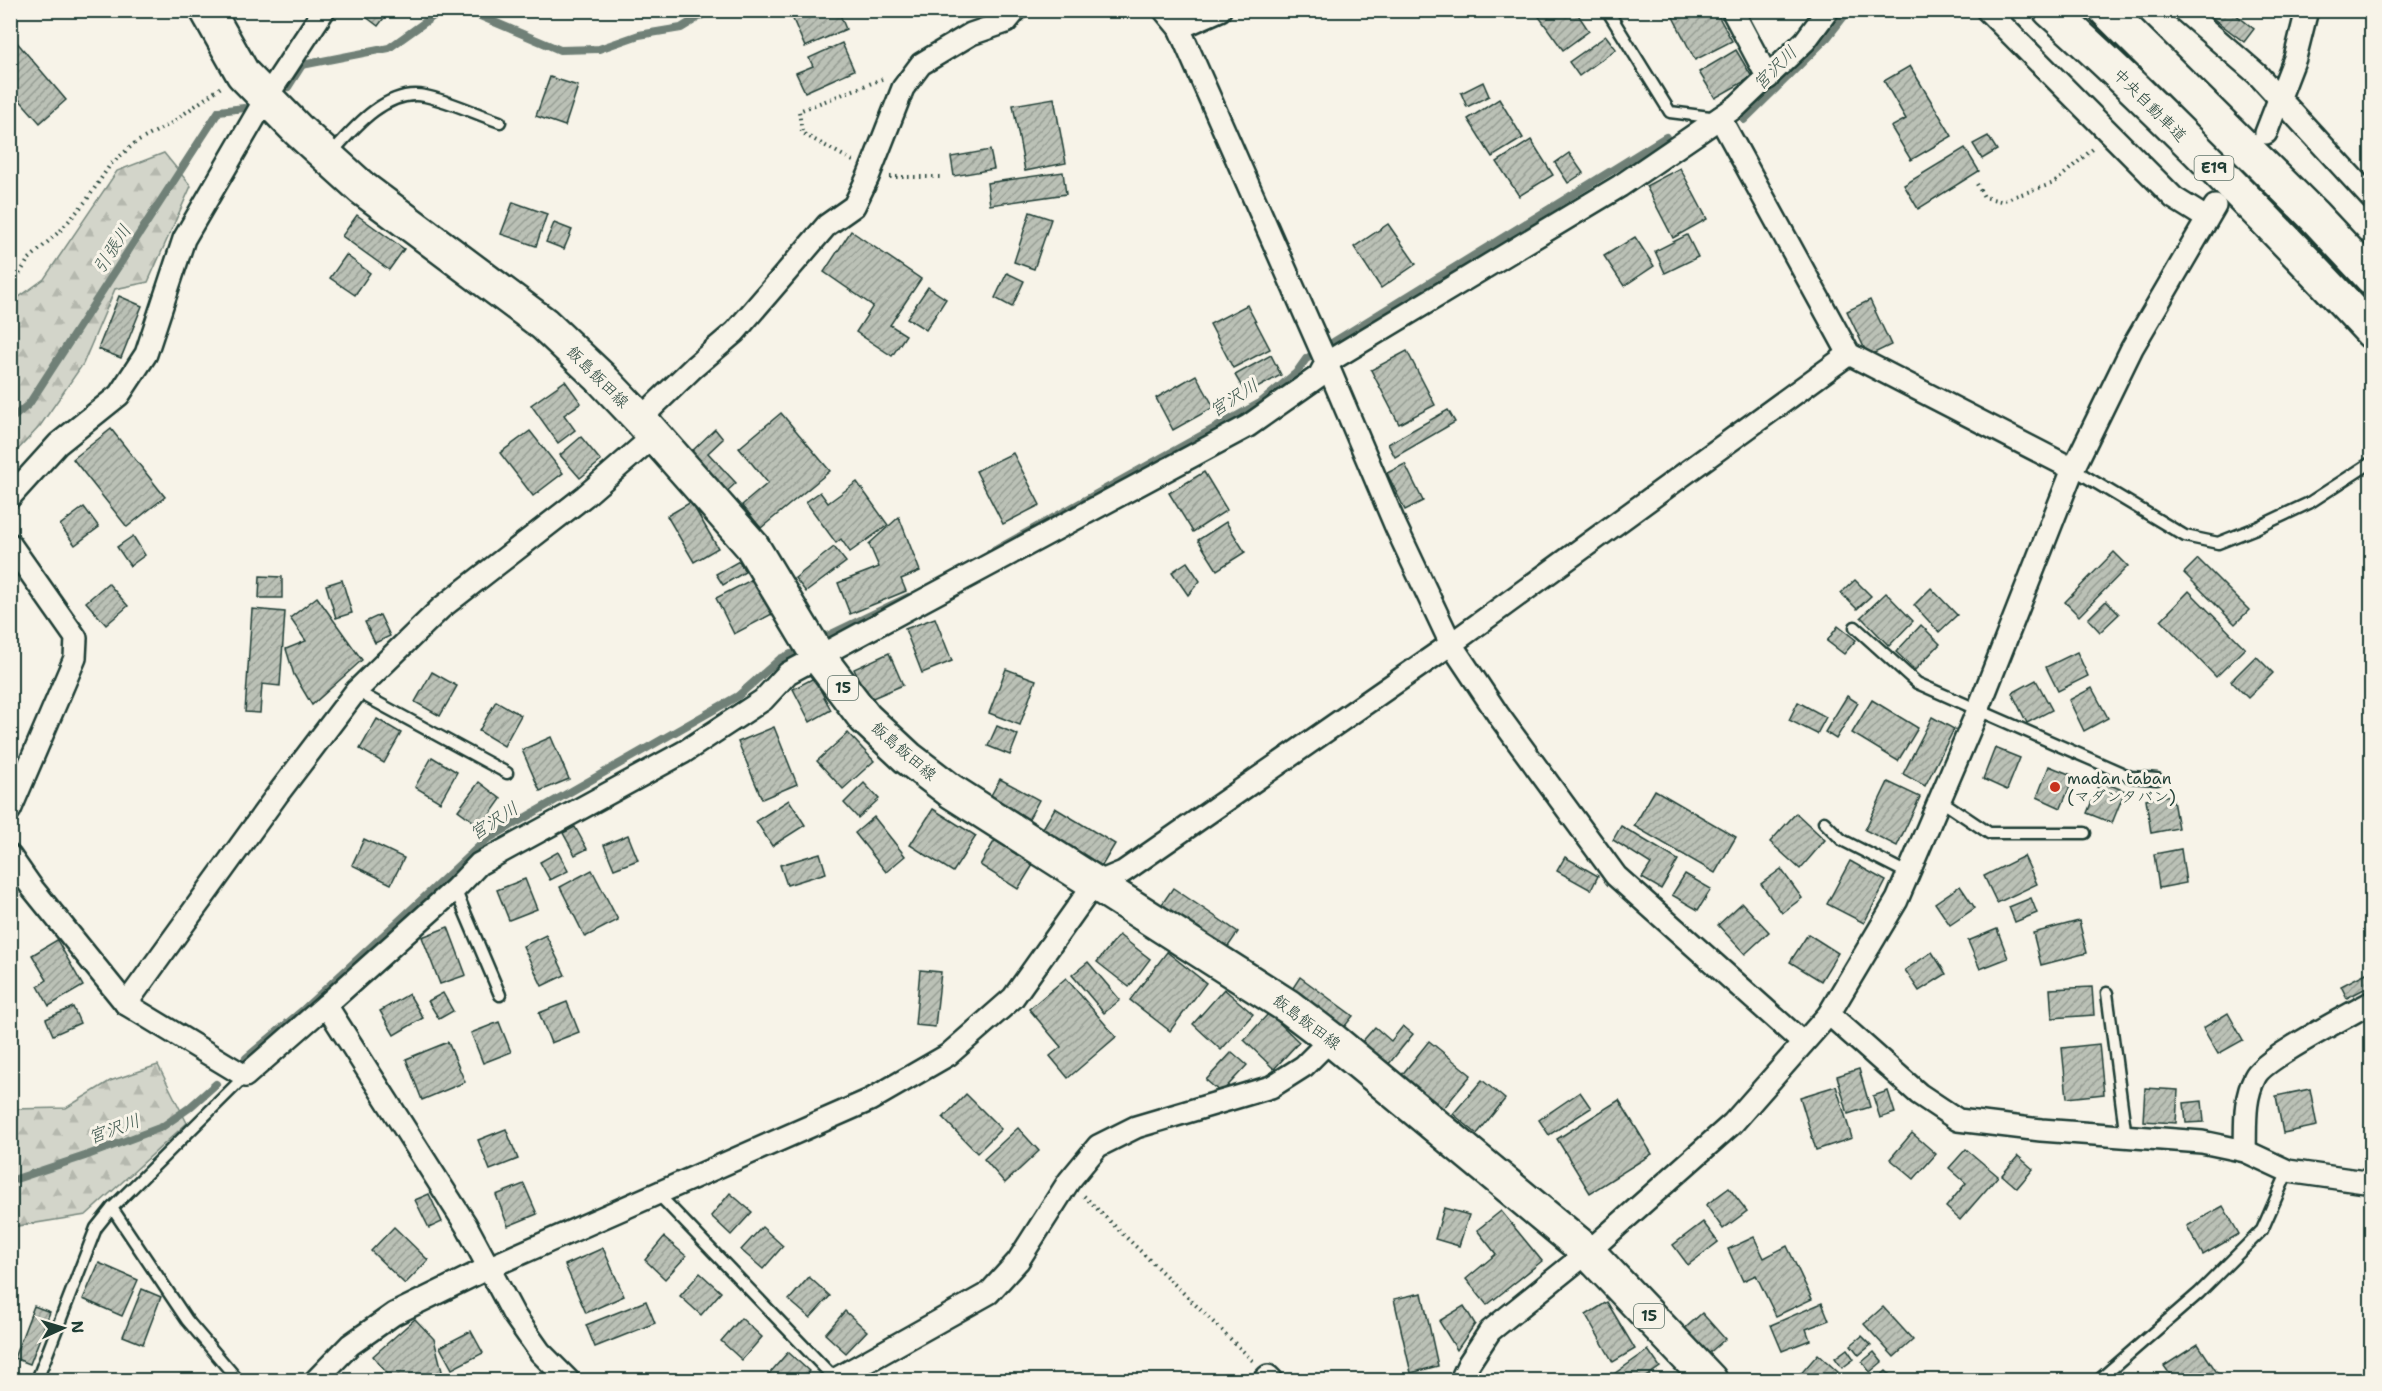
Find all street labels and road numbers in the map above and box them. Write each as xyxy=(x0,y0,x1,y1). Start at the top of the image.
street label: 中央自動車道 xyxy=(2109,64,2191,146)
road number: E19 xyxy=(2194,156,2234,180)
street label: 飯島飯田線 xyxy=(562,341,634,413)
road number: 15 xyxy=(828,676,858,700)
street label: 飯島飯田線 xyxy=(867,717,941,785)
street label: 飯島飯田線 xyxy=(1269,990,1345,1054)
road number: 15 xyxy=(1634,1304,1664,1328)

